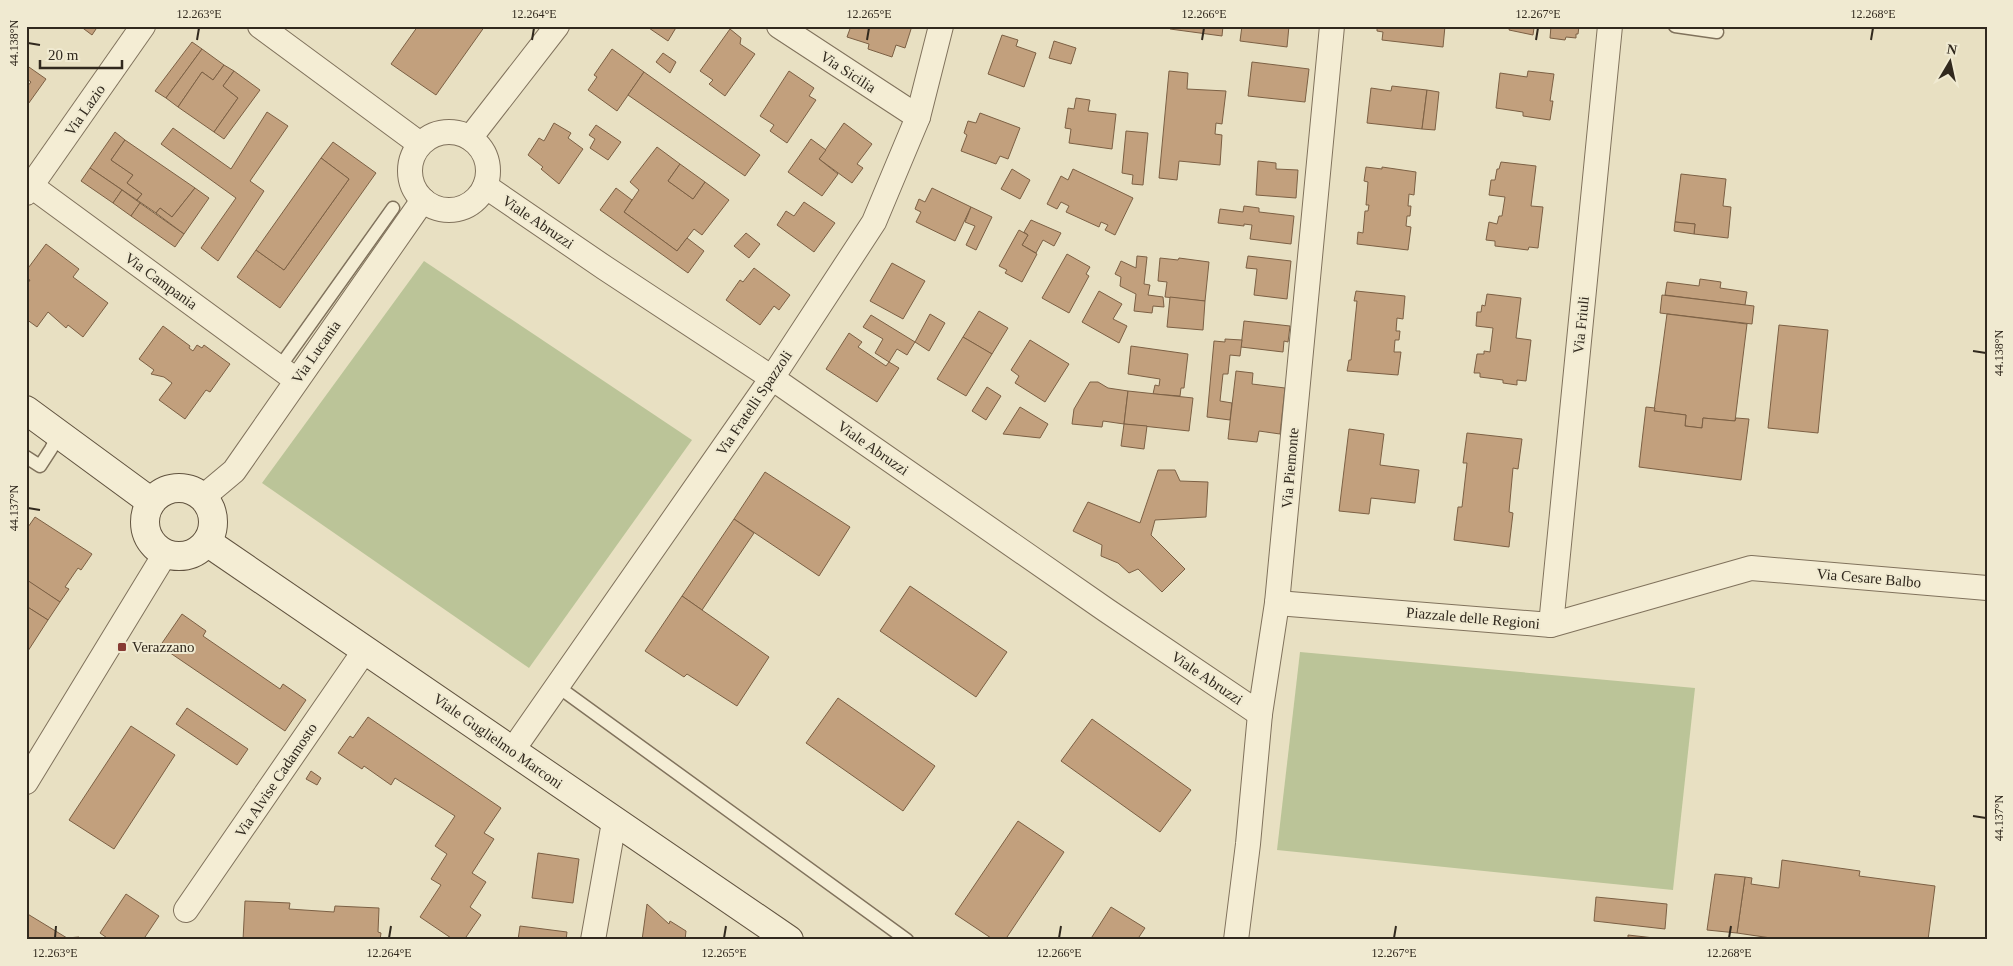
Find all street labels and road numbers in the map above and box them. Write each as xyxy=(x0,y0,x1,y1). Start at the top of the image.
street label: Via Sicilia xyxy=(817,48,879,96)
street label: Via Lazio xyxy=(62,81,108,139)
street label: Viale Abruzzi xyxy=(499,192,577,252)
street label: Via Campania xyxy=(122,249,200,313)
street label: Via Friuli xyxy=(1570,295,1592,355)
street label: Via Lucania xyxy=(289,317,344,386)
street label: Via Fratelli Spazzoli xyxy=(713,347,795,459)
street label: Viale Abruzzi xyxy=(834,418,912,478)
street label: Via Piemonte xyxy=(1278,427,1302,509)
street label: Via Cesare Balbo xyxy=(1816,565,1922,591)
street label: Piazzale delle Regioni xyxy=(1405,604,1541,632)
street label: Viale Abruzzi xyxy=(1168,648,1246,708)
street label: Viale Guglielmo Marconi xyxy=(430,690,566,792)
street label: Via Alvise Cadamosto xyxy=(232,720,320,840)

